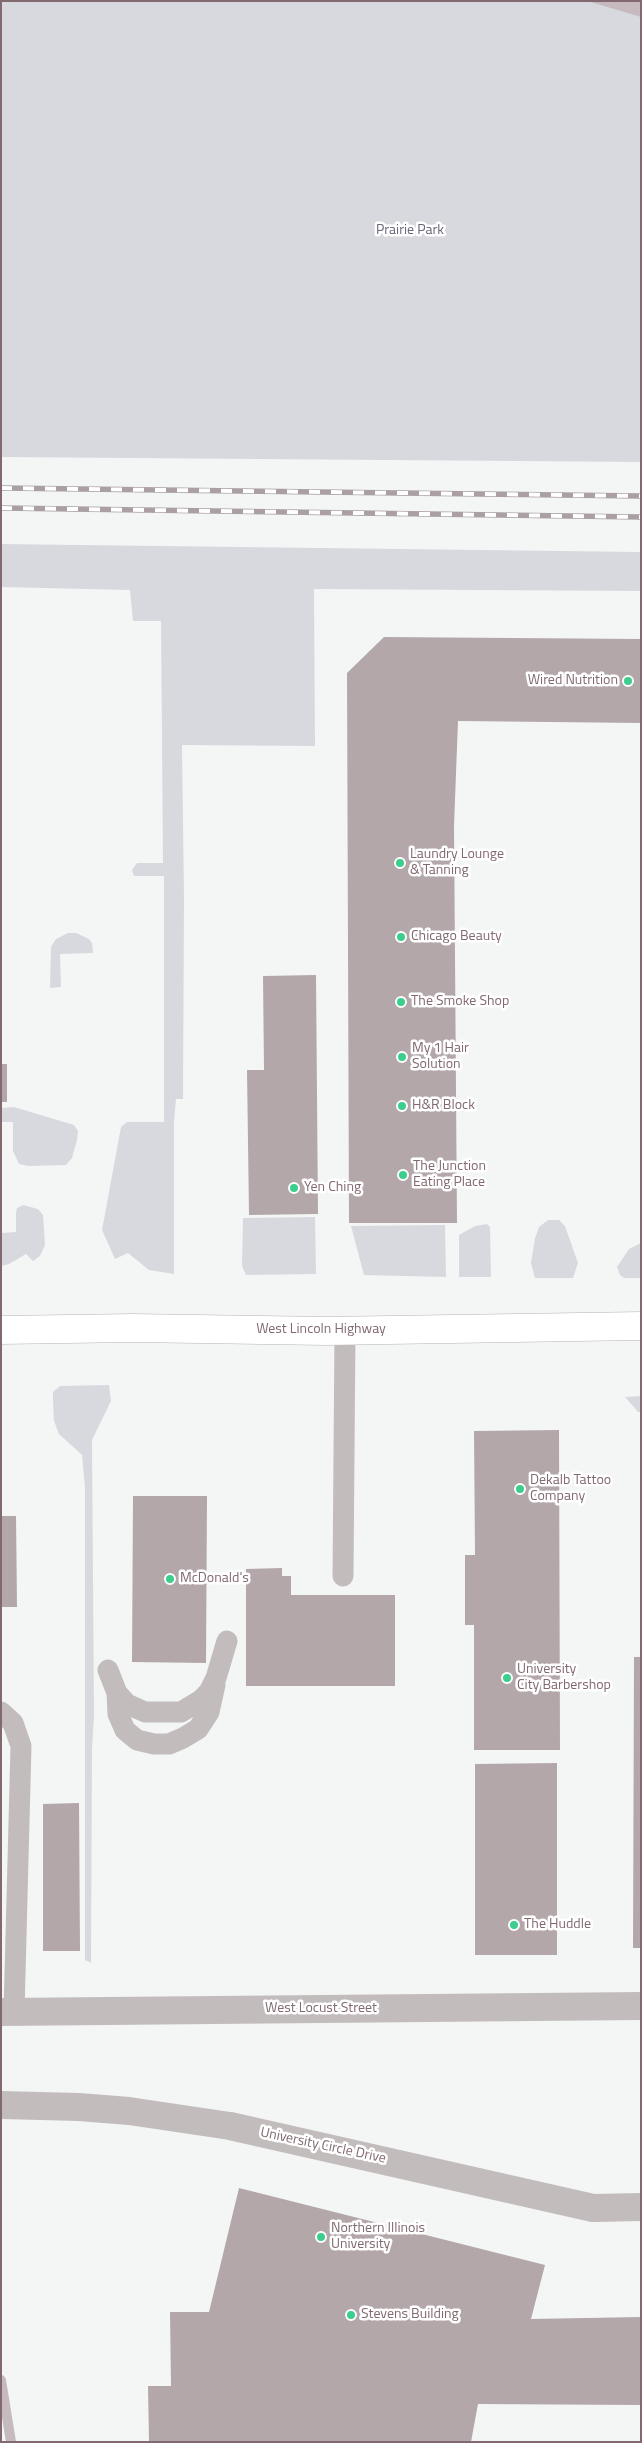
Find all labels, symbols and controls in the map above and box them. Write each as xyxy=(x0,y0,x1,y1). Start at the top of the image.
park label: Prairie Park xyxy=(376,223,444,239)
place label: Wired Nutrition xyxy=(528,673,618,689)
marker: Wired Nutrition xyxy=(622,675,634,687)
place label: Laundry Lounge & Tanning xyxy=(410,847,504,880)
marker: Laundry Lounge & Tanning xyxy=(394,857,406,869)
place label: Chicago Beauty xyxy=(411,929,502,945)
marker: Chicago Beauty xyxy=(395,931,407,943)
place label: The Smoke Shop xyxy=(411,994,509,1010)
marker: The Smoke Shop xyxy=(395,996,407,1008)
place label: My 1 Hair Solution xyxy=(412,1041,469,1074)
marker: My 1 Hair Solution xyxy=(396,1051,408,1063)
place label: H&R Block xyxy=(412,1098,475,1114)
marker: H&R Block xyxy=(396,1100,408,1112)
place label: The Junction Eating Place xyxy=(413,1159,486,1192)
marker: The Junction Eating Place xyxy=(397,1169,409,1181)
place label: Yen Ching xyxy=(304,1180,361,1196)
marker: Yen Ching xyxy=(288,1182,300,1194)
street label: West Lincoln Highway xyxy=(256,1322,386,1338)
place label: Dekalb Tattoo Company xyxy=(530,1473,611,1505)
marker: Dekalb Tattoo Company xyxy=(514,1483,526,1495)
place label: McDonald's xyxy=(180,1571,249,1587)
marker: McDonald's xyxy=(164,1573,176,1585)
place label: University City Barbershop xyxy=(517,1662,611,1694)
marker: University City Barbershop xyxy=(501,1672,513,1684)
place label: The Huddle xyxy=(524,1917,591,1933)
marker: The Huddle xyxy=(508,1919,520,1931)
street label: West Locust Street xyxy=(265,2001,377,2017)
street label: University Circle Drive xyxy=(259,2124,387,2168)
place label: Northern Illinois University xyxy=(331,2221,425,2254)
marker: Northern Illinois University xyxy=(315,2231,327,2243)
place label: Stevens Building xyxy=(361,2307,459,2323)
marker: Stevens Building xyxy=(345,2309,357,2321)

